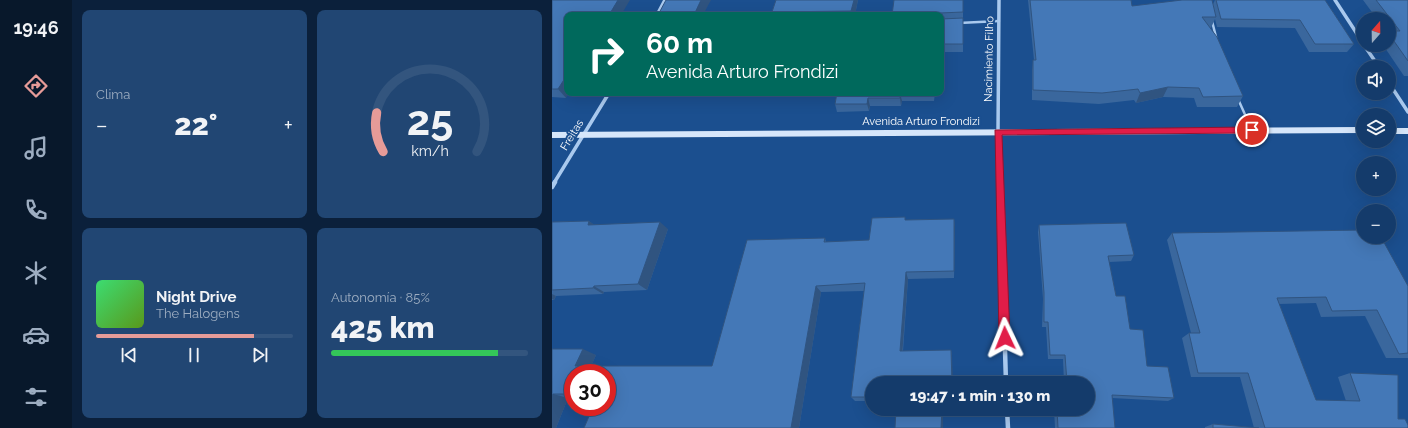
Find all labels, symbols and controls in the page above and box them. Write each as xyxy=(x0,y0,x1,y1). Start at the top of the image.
north arrow xyxy=(1356,12,1396,52)
map controls xyxy=(1356,12,1396,244)
street label: Nacimiento Filho xyxy=(982,15,996,102)
text: 19:46 xyxy=(13,17,59,38)
text: 60 m xyxy=(646,27,713,60)
icon: right xyxy=(580,28,632,80)
button: sound xyxy=(1356,60,1396,100)
text: Avenida Arturo Frondizi xyxy=(646,61,838,82)
icon: directions xyxy=(22,72,50,100)
text: Clima xyxy=(96,87,130,102)
text: 25 xyxy=(406,96,453,145)
text: 22° xyxy=(174,107,218,142)
button: layers xyxy=(1356,108,1396,148)
text: − xyxy=(96,112,108,138)
text: + xyxy=(284,112,293,138)
pin xyxy=(1235,113,1269,147)
street label: Avenida Arturo Frondizi xyxy=(862,115,980,128)
street label: Freitas xyxy=(558,117,586,153)
icon: arrive xyxy=(1241,119,1263,141)
icon: music xyxy=(22,134,50,162)
text: km/h xyxy=(411,143,448,159)
button: + xyxy=(1356,156,1396,196)
icon: phone xyxy=(22,196,50,224)
button: − xyxy=(1356,204,1396,244)
icon: climate xyxy=(22,259,50,287)
text: Night Drive xyxy=(156,288,236,306)
text: Autonomía · 85% xyxy=(331,290,430,305)
text: The Halogens xyxy=(156,306,240,321)
text: 425 km xyxy=(331,310,435,345)
position arrow xyxy=(984,317,1026,359)
icon: car xyxy=(22,321,50,349)
icon: previous xyxy=(118,344,140,366)
icon: pause xyxy=(183,344,205,366)
icon: next xyxy=(249,344,271,366)
speed limit sign: 30 xyxy=(564,364,616,416)
icon: filters xyxy=(22,383,50,411)
text: 19:47 · 1 min · 130 m xyxy=(910,387,1050,405)

